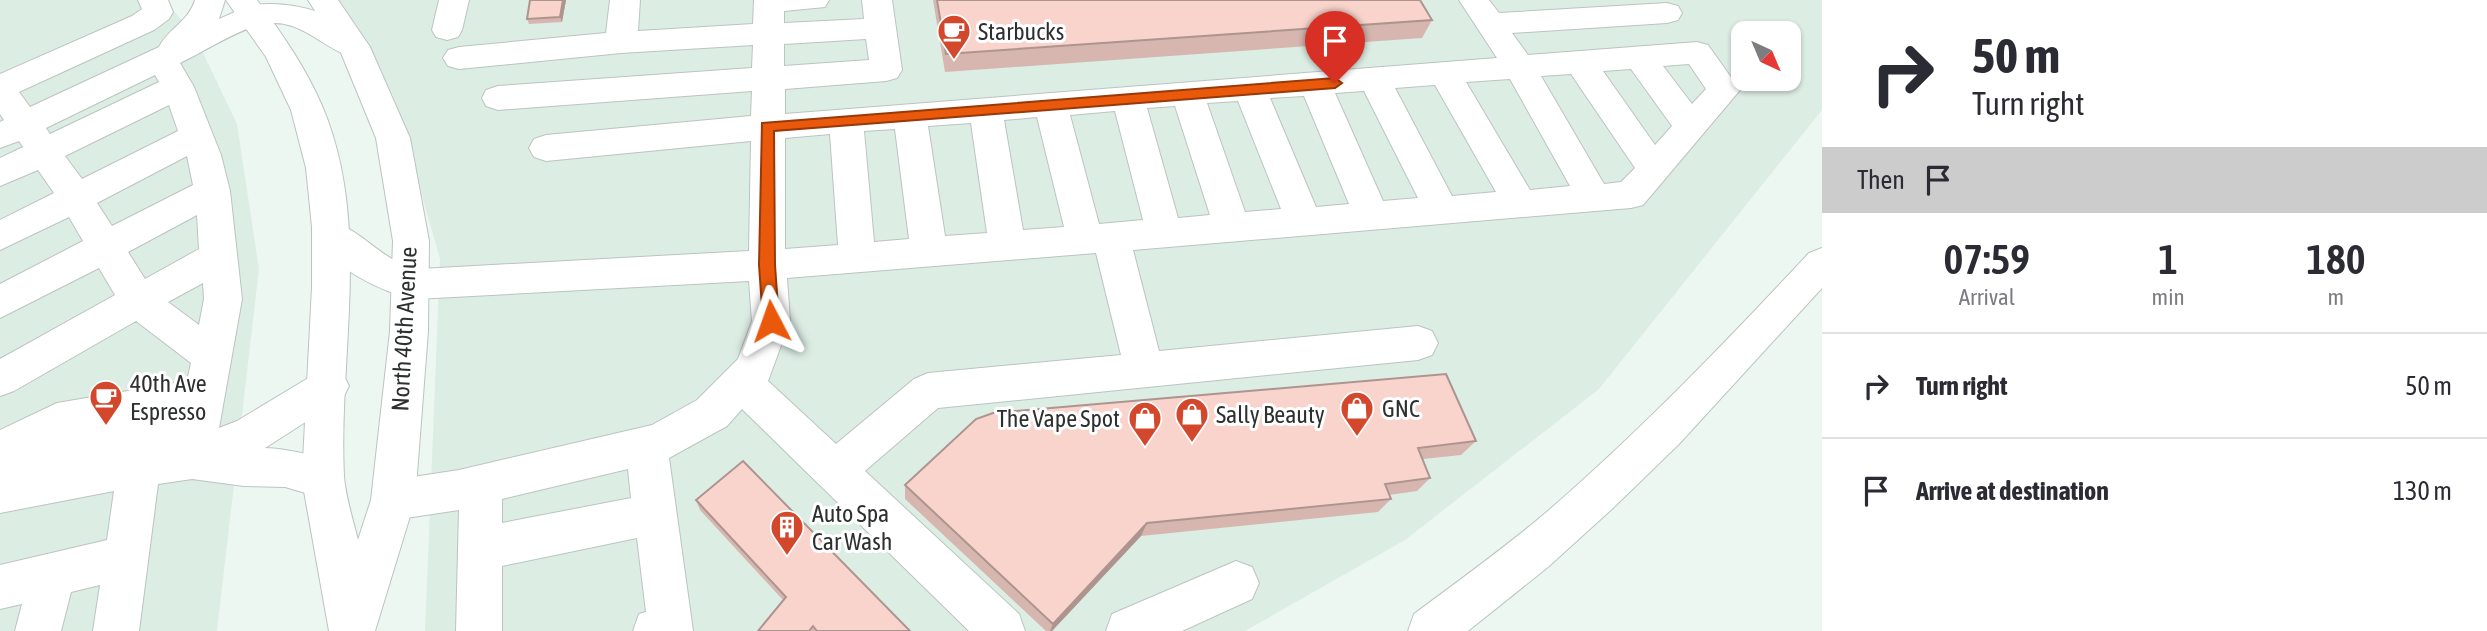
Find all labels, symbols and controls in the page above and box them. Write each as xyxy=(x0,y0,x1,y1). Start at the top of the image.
pin xyxy=(1305,11,1365,83)
cafe icon: Starbucks xyxy=(935,12,973,61)
place label: Starbucks xyxy=(978,18,1064,45)
north arrow xyxy=(1731,21,1801,91)
map controls xyxy=(1731,21,1801,91)
icon: arrive xyxy=(1316,22,1354,60)
text: 50 m xyxy=(1972,27,2060,83)
icon: right xyxy=(1857,28,1948,119)
text: Turn right xyxy=(1972,85,2085,122)
icon: arrive xyxy=(1919,161,1957,199)
text: Then xyxy=(1857,165,1905,195)
text: 07:59 xyxy=(1944,235,2030,283)
text: 1 xyxy=(2158,235,2178,283)
text: 180 xyxy=(2306,235,2365,283)
street label: North 40th Avenue xyxy=(386,246,422,412)
position arrow xyxy=(734,284,808,358)
text: Arrival xyxy=(1959,284,2015,310)
text: min xyxy=(2152,284,2185,310)
text: m xyxy=(2328,284,2344,310)
icon: right xyxy=(1857,367,1895,405)
place label: 40th Ave Espresso xyxy=(130,370,207,425)
text: Turn right xyxy=(1916,371,2007,401)
text: 50 m xyxy=(2405,371,2452,401)
cafe icon: 40th Ave Espresso xyxy=(87,378,125,427)
shop icon: GNC xyxy=(1338,389,1376,438)
shop icon: Sally Beauty xyxy=(1173,395,1211,444)
place label: GNC xyxy=(1382,395,1420,422)
shop icon: The Vape Spot xyxy=(1126,399,1164,448)
place label: Sally Beauty xyxy=(1216,401,1325,428)
place label: The Vape Spot xyxy=(997,405,1120,432)
icon: arrive xyxy=(1857,472,1895,510)
text: Arrive at destination xyxy=(1916,476,2109,506)
text: 130 m xyxy=(2393,476,2452,506)
place label: Auto Spa Car Wash xyxy=(812,500,892,555)
building icon: Auto Spa Car Wash xyxy=(768,508,806,557)

